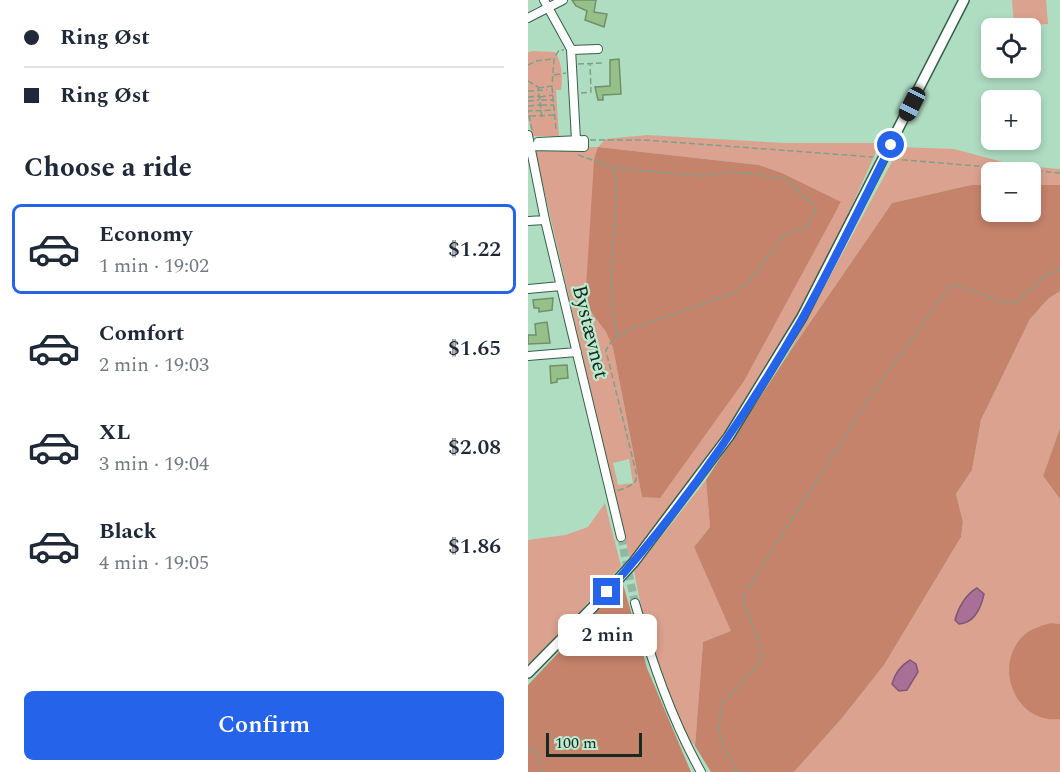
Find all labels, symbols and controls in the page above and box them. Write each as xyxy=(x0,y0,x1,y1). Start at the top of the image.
map controls xyxy=(981,18,1041,222)
button: locate xyxy=(981,18,1041,78)
text: Ring Øst xyxy=(60,21,150,54)
text: Ring Øst xyxy=(60,79,150,112)
car xyxy=(896,84,928,124)
button: + xyxy=(981,90,1041,150)
route start xyxy=(877,131,904,158)
text: Choose a ride xyxy=(24,147,192,189)
button: − xyxy=(981,162,1041,222)
text: Economy xyxy=(99,218,192,251)
icon: car xyxy=(27,222,81,276)
text: $1.22 xyxy=(448,233,501,266)
text: 1 min · 19:02 xyxy=(99,251,209,281)
street label: Bystævnet xyxy=(563,282,617,382)
text: Comfort xyxy=(99,317,184,350)
icon: car xyxy=(27,321,81,375)
text: $1.65 xyxy=(448,332,501,365)
text: 2 min · 19:03 xyxy=(99,350,209,380)
text: XL xyxy=(99,416,130,449)
icon: car xyxy=(27,420,81,474)
text: $2.08 xyxy=(448,431,501,464)
text: 3 min · 19:04 xyxy=(99,449,209,479)
text: Black xyxy=(99,515,157,548)
icon: car xyxy=(27,519,81,573)
text: $1.86 xyxy=(448,530,501,563)
text: 4 min · 19:05 xyxy=(99,548,209,578)
route end xyxy=(593,578,620,605)
callout: 2 min xyxy=(557,613,656,655)
text: 2 min xyxy=(582,620,633,650)
button: Confirm xyxy=(24,691,504,760)
scale bar xyxy=(546,730,642,758)
text: 100 m xyxy=(555,731,597,755)

